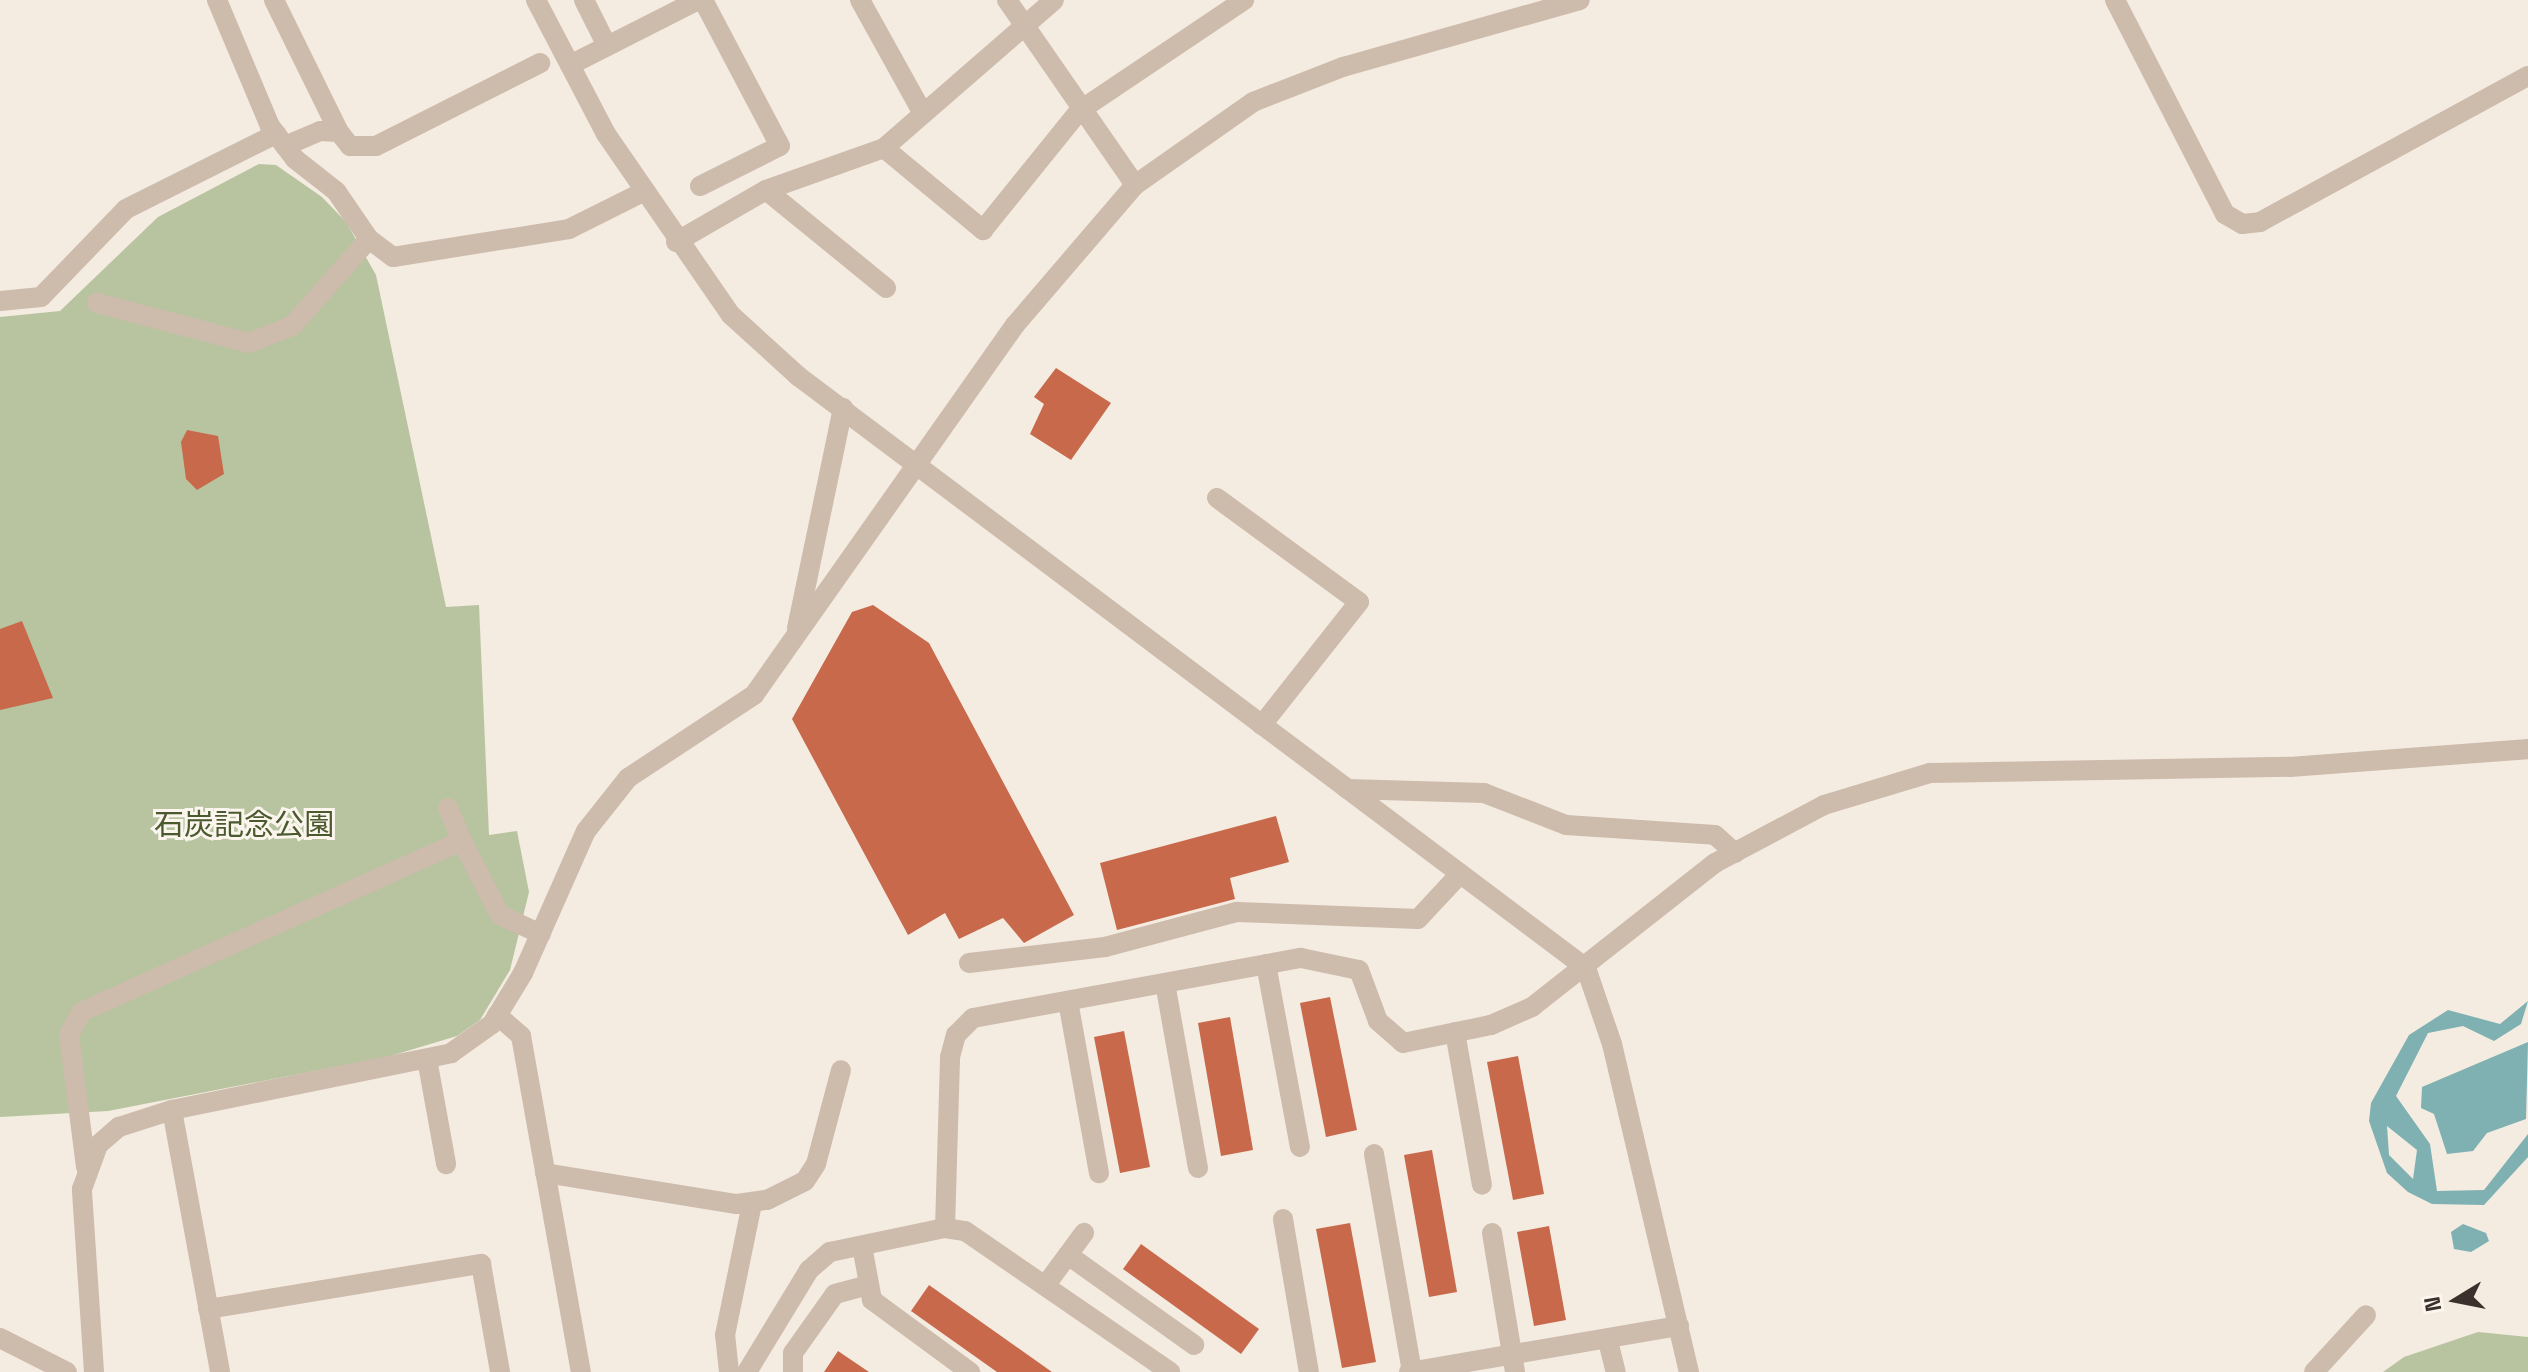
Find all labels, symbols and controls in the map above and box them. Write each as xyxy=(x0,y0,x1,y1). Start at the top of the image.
park label: 石炭記念公園 xyxy=(154,807,334,843)
north arrow xyxy=(2416,1260,2496,1340)
text: N xyxy=(2417,1294,2447,1314)

